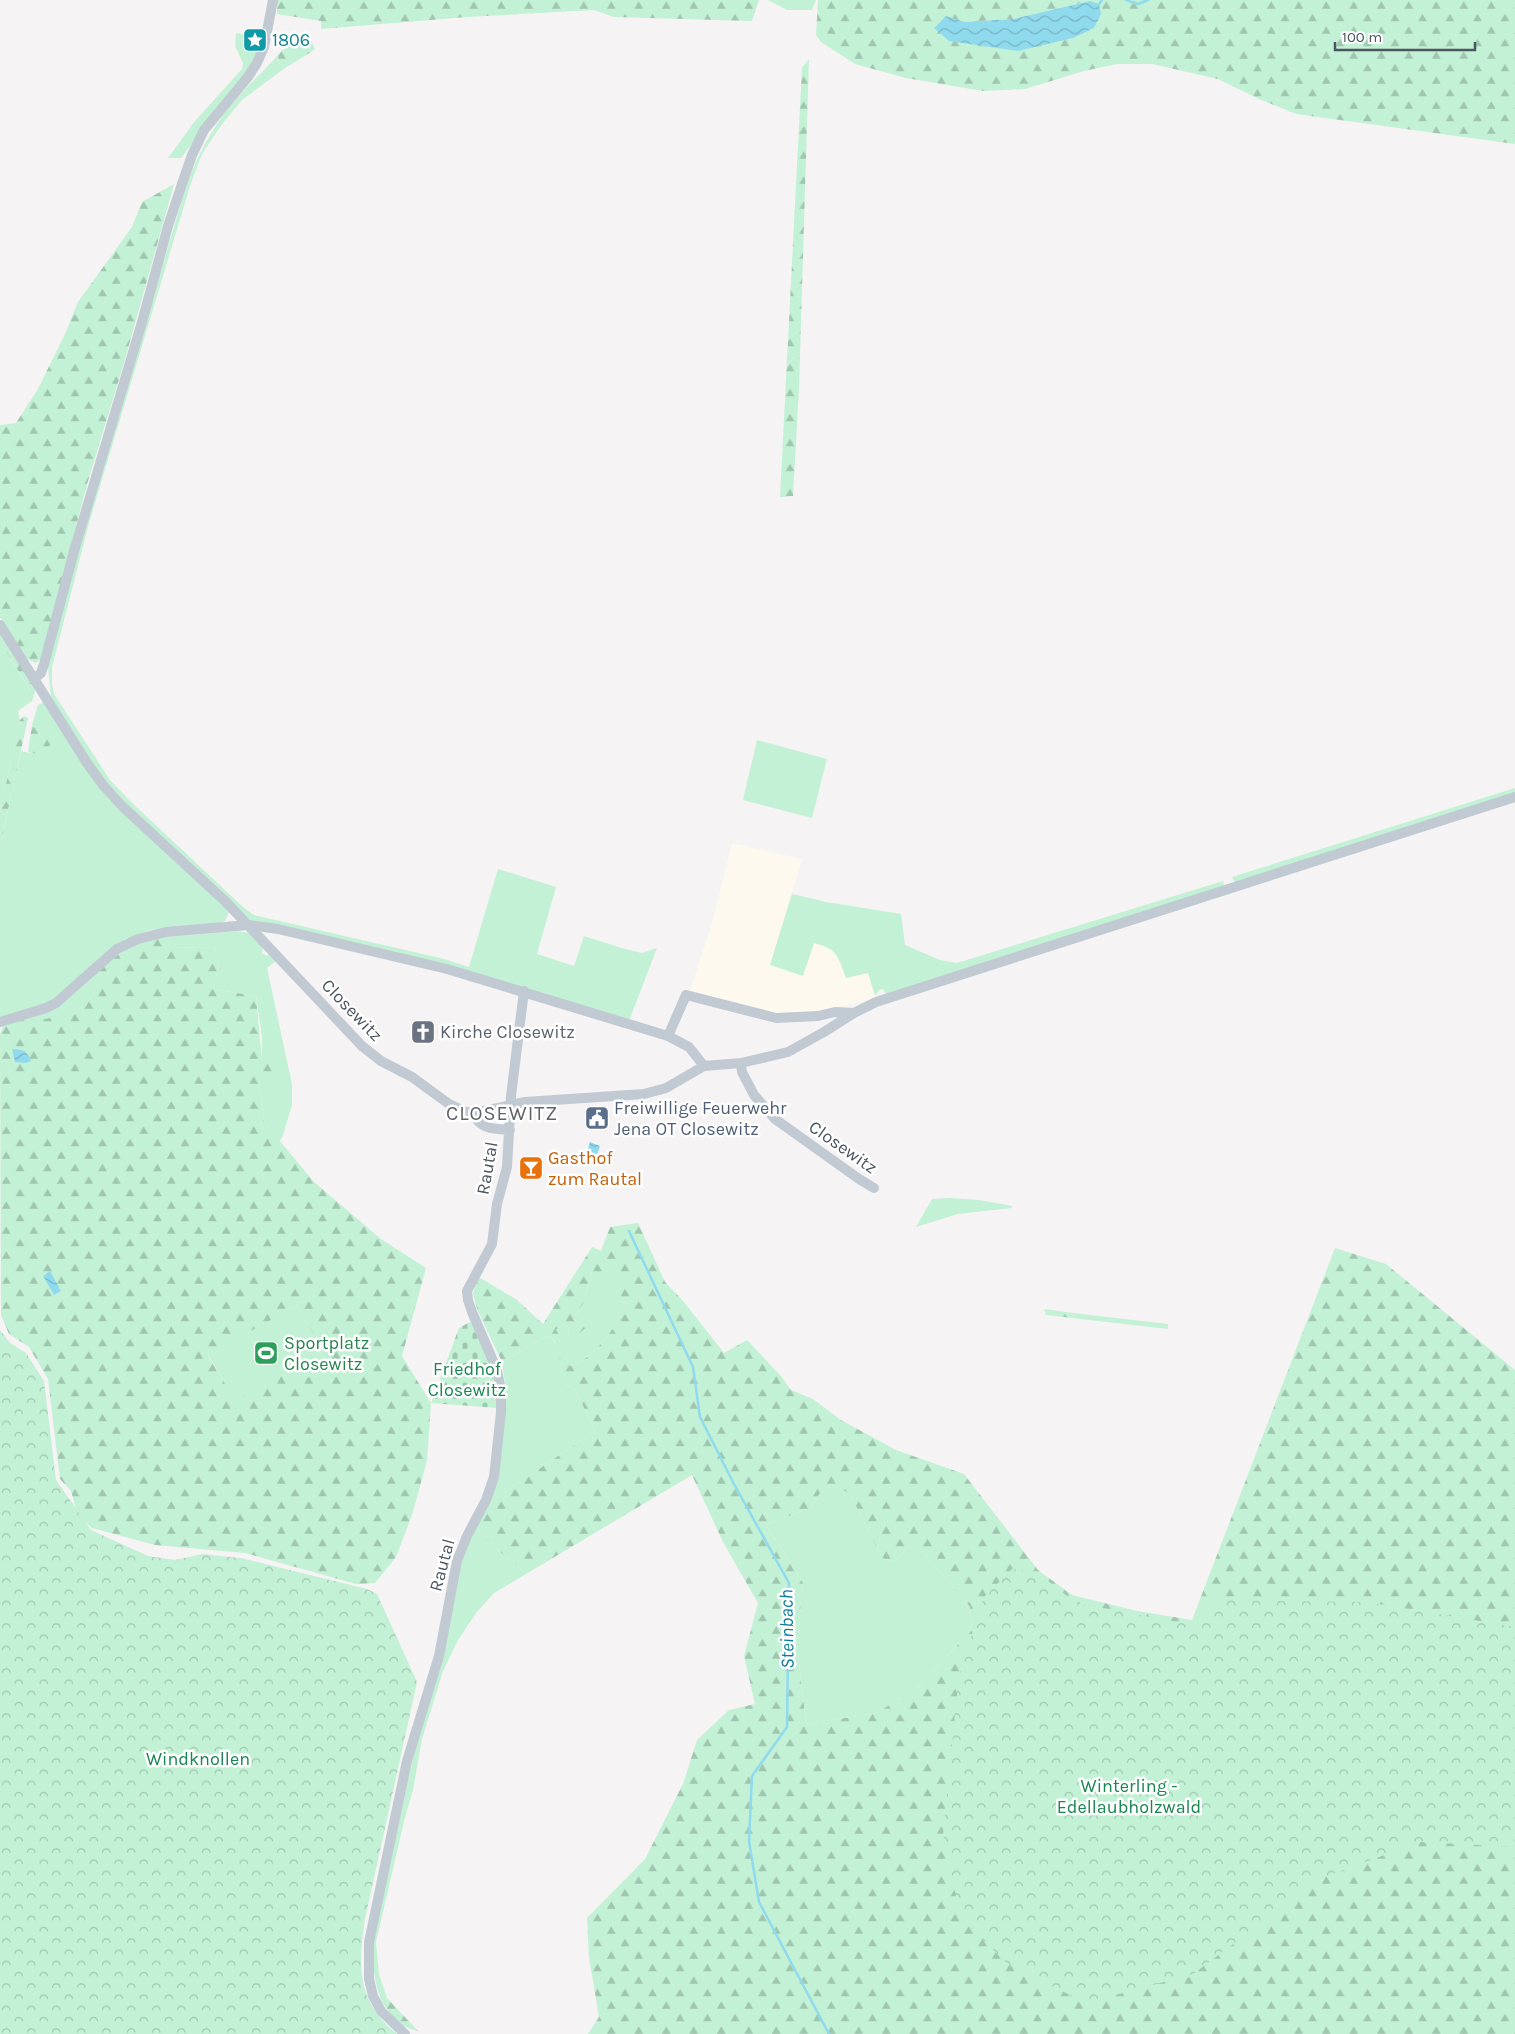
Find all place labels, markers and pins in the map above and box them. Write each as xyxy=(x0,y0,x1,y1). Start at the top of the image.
place icon: 1806 xyxy=(242,27,268,53)
place label: 1806 xyxy=(272,29,310,51)
church icon: Kirche Closewitz xyxy=(410,1019,436,1045)
place label: Kirche Closewitz xyxy=(440,1021,575,1043)
place label: Freiwillige Feuerwehr Jena OT Closewitz xyxy=(614,1097,787,1140)
public building icon: Freiwillige Feuerwehr Jena OT Closewitz xyxy=(584,1105,610,1131)
place label: Gasthof zum Rautal xyxy=(548,1147,642,1190)
bar icon: Gasthof zum Rautal xyxy=(518,1155,544,1181)
place label: Sportplatz Closewitz xyxy=(284,1332,369,1375)
sports icon: Sportplatz Closewitz xyxy=(253,1340,279,1366)

